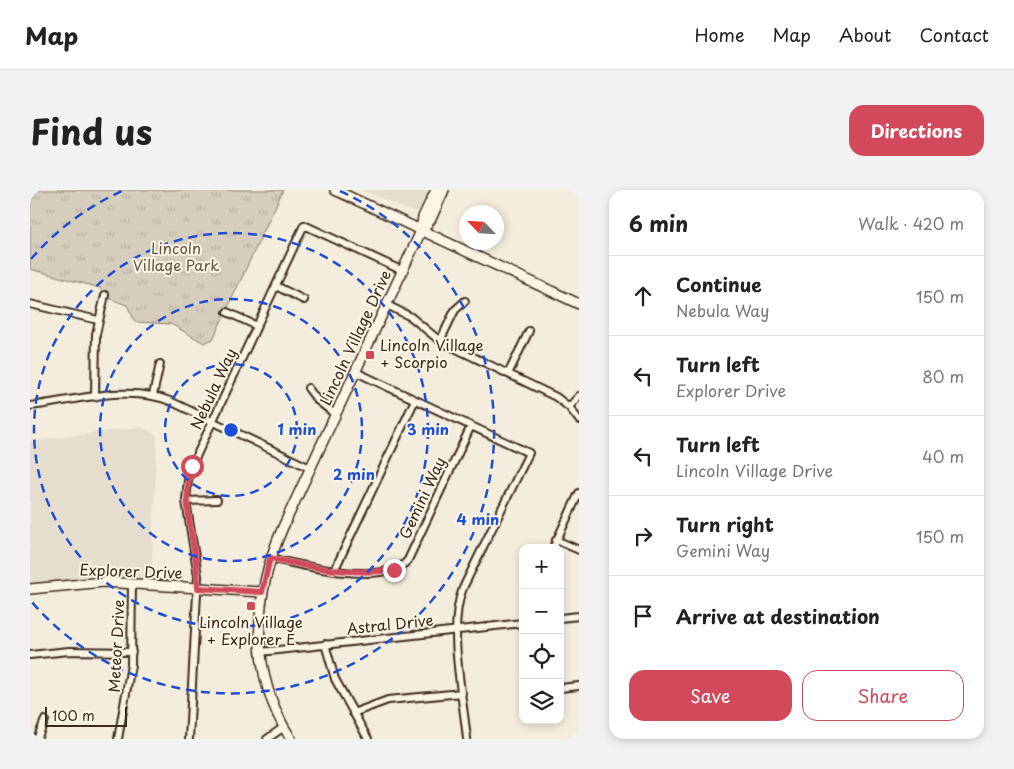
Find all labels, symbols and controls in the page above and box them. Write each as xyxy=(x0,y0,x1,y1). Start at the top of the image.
text: Map xyxy=(25,17,78,53)
text: Home xyxy=(694,21,744,48)
text: Map xyxy=(772,21,811,48)
text: About xyxy=(839,21,891,48)
text: Contact xyxy=(919,21,989,48)
text: Find us xyxy=(30,104,152,157)
button: Directions xyxy=(849,105,984,156)
north arrow xyxy=(459,205,504,250)
text: 6 min xyxy=(629,207,688,239)
text: Walk · 420 m xyxy=(858,211,964,235)
park label: Lincoln Village Park xyxy=(133,236,219,276)
street label: Lincoln Village Drive xyxy=(313,266,396,409)
text: Continue xyxy=(676,270,762,298)
icon: ahead xyxy=(629,282,657,310)
text: 150 m xyxy=(916,284,964,308)
text: Nebula Way xyxy=(676,298,770,322)
place label: Lincoln Village + Scorpio xyxy=(380,333,483,373)
street label: Nebula Way xyxy=(184,344,242,433)
marker: Lincoln Village + Scorpio xyxy=(364,349,376,361)
text: Turn left xyxy=(676,350,760,378)
icon: left xyxy=(629,362,657,390)
text: 80 m xyxy=(922,364,964,388)
text: Explorer Drive xyxy=(676,378,786,402)
text: 1 min xyxy=(278,417,316,440)
text: 3 min xyxy=(407,417,449,440)
centre of rings xyxy=(222,421,240,439)
text: Turn left xyxy=(676,430,760,458)
icon: left xyxy=(629,442,657,470)
text: 40 m xyxy=(922,444,964,468)
street label: Gemini Way xyxy=(393,452,451,542)
route start xyxy=(181,455,204,478)
text: Lincoln Village Drive xyxy=(676,458,833,482)
text: 2 min xyxy=(333,462,375,485)
text: 4 min xyxy=(457,507,499,530)
text: Turn right xyxy=(676,510,774,538)
icon: right xyxy=(629,522,657,550)
text: 150 m xyxy=(916,524,964,548)
text: Gemini Way xyxy=(676,538,770,562)
map controls xyxy=(519,544,564,724)
button: + xyxy=(519,544,564,589)
street label: Explorer Drive xyxy=(79,557,183,584)
route end xyxy=(383,559,406,582)
button: − xyxy=(519,589,564,634)
street label: Meteor Drive xyxy=(102,599,129,693)
marker: Lincoln Village + Explorer E xyxy=(245,600,257,612)
icon: arrive xyxy=(629,602,657,630)
text: Arrive at destination xyxy=(676,602,880,630)
street label: Astral Drive xyxy=(345,608,434,640)
place label: Lincoln Village + Explorer E xyxy=(199,610,303,650)
button: locate xyxy=(519,634,564,679)
button: Save xyxy=(629,670,792,721)
button: Share xyxy=(802,670,964,721)
button: layers xyxy=(519,679,564,724)
scale bar xyxy=(45,704,128,727)
text: 100 m xyxy=(52,705,95,726)

